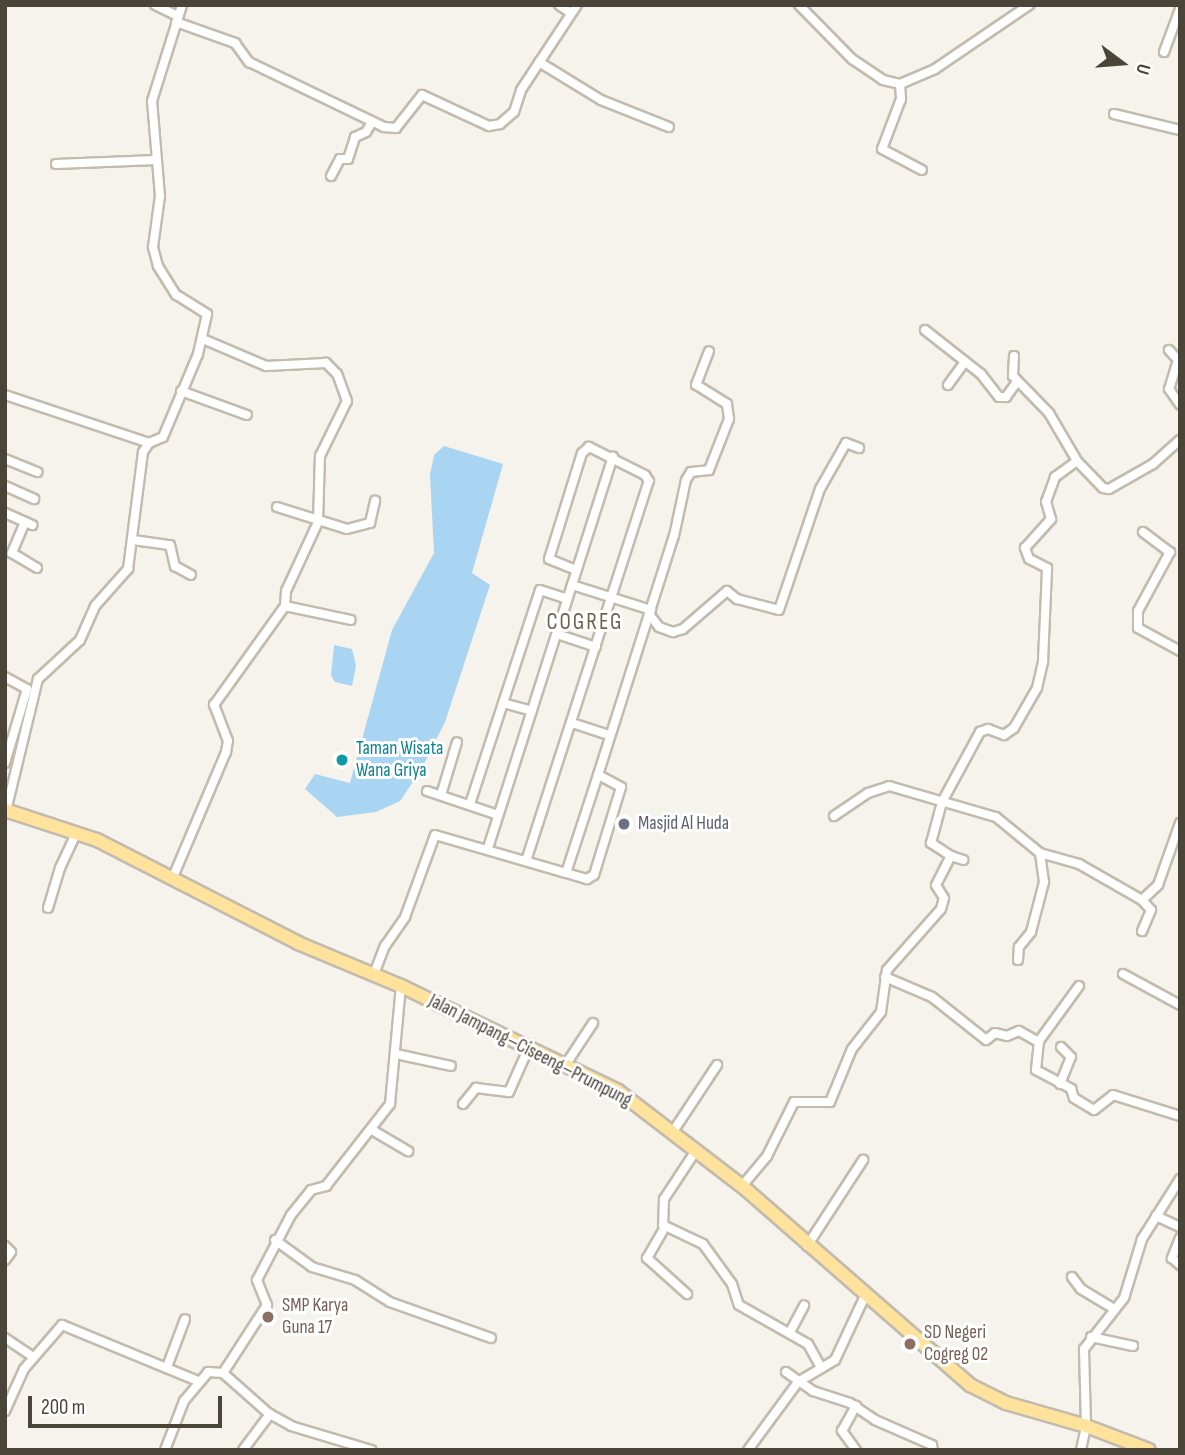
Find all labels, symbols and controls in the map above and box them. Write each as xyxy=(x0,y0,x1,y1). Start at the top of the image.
north arrow xyxy=(1087,28,1157,98)
text: U xyxy=(1130,61,1155,77)
district label: COGREG xyxy=(547,608,623,636)
place label: Taman Wisata Wana Griya xyxy=(356,738,443,782)
marker: Taman Wisata Wana Griya xyxy=(334,752,350,768)
place label: Masjid Al Huda xyxy=(638,813,729,835)
marker: Masjid Al Huda xyxy=(616,816,632,832)
street label: Jalan Jampang–Ciseeng–Prumpung xyxy=(425,990,635,1112)
place label: SMP Karya Guna 17 xyxy=(282,1295,348,1339)
marker: SMP Karya Guna 17 xyxy=(260,1309,276,1325)
place label: SD Negeri Cogreg 02 xyxy=(924,1322,988,1366)
marker: SD Negeri Cogreg 02 xyxy=(902,1336,918,1352)
scale bar xyxy=(32,1382,226,1426)
text: 200 m xyxy=(41,1395,85,1420)

